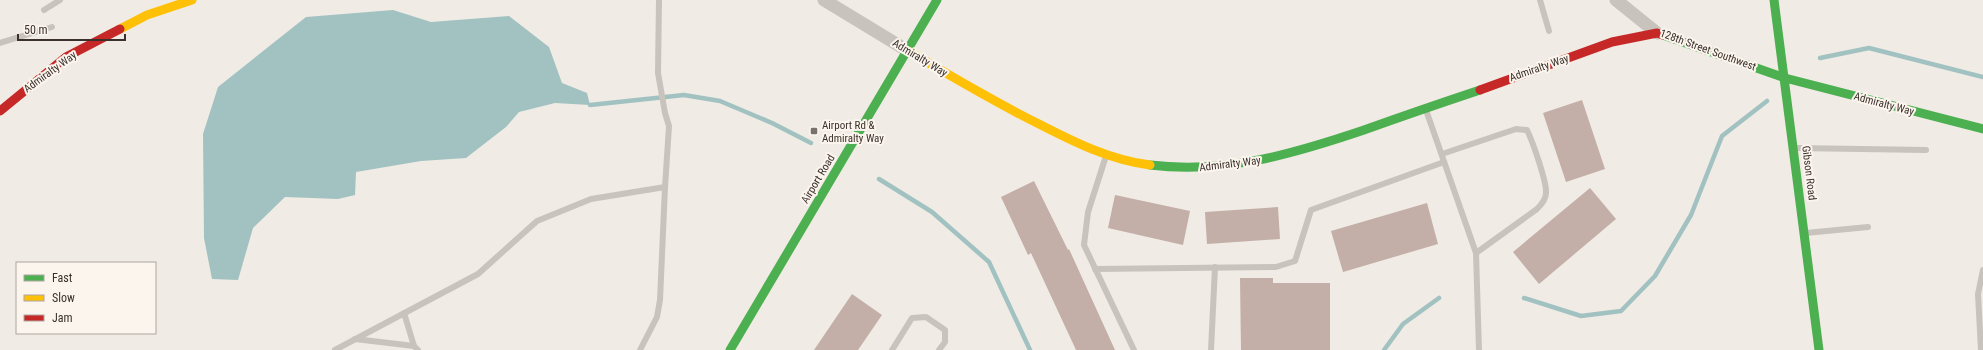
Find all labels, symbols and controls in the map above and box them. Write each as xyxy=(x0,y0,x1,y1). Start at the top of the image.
scale bar xyxy=(18,16,125,42)
text: 50 m xyxy=(24,23,48,37)
street label: 128th Street Southwest xyxy=(1658,27,1758,73)
street label: Admiralty Way xyxy=(890,36,950,80)
street label: Admiralty Way xyxy=(21,48,79,95)
street label: Admiralty Way xyxy=(1508,52,1571,84)
street label: Admiralty Way xyxy=(1852,90,1916,118)
place label: Airport Rd & Admiralty Way xyxy=(822,119,884,145)
marker: Airport Rd & Admiralty Way xyxy=(809,126,819,136)
street label: Gibson Road xyxy=(1799,145,1819,201)
street label: Airport Road xyxy=(798,152,838,206)
street label: Admiralty Way xyxy=(1199,154,1262,174)
legend xyxy=(16,262,156,334)
text: Fast xyxy=(52,271,73,285)
text: Slow xyxy=(52,291,75,305)
text: Jam xyxy=(52,311,73,325)

